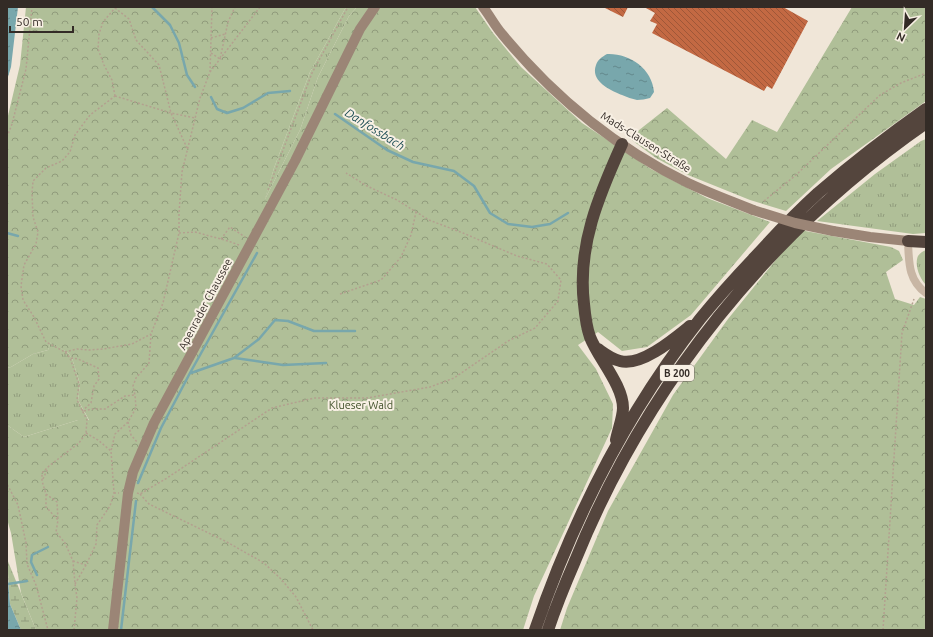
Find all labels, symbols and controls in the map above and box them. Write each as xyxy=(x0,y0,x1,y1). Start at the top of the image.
scale bar xyxy=(10,8,73,34)
north arrow xyxy=(885,8,925,48)
text: 50 m xyxy=(16,15,43,28)
text: N xyxy=(895,30,907,44)
water label: Danfossbach xyxy=(343,106,407,152)
street label: Mads-Clausen-Straße xyxy=(599,109,693,175)
street label: Apenrader Chaussee xyxy=(176,256,234,352)
road number: B 200 xyxy=(660,365,694,381)
park label: Klueser Wald xyxy=(329,399,393,411)

